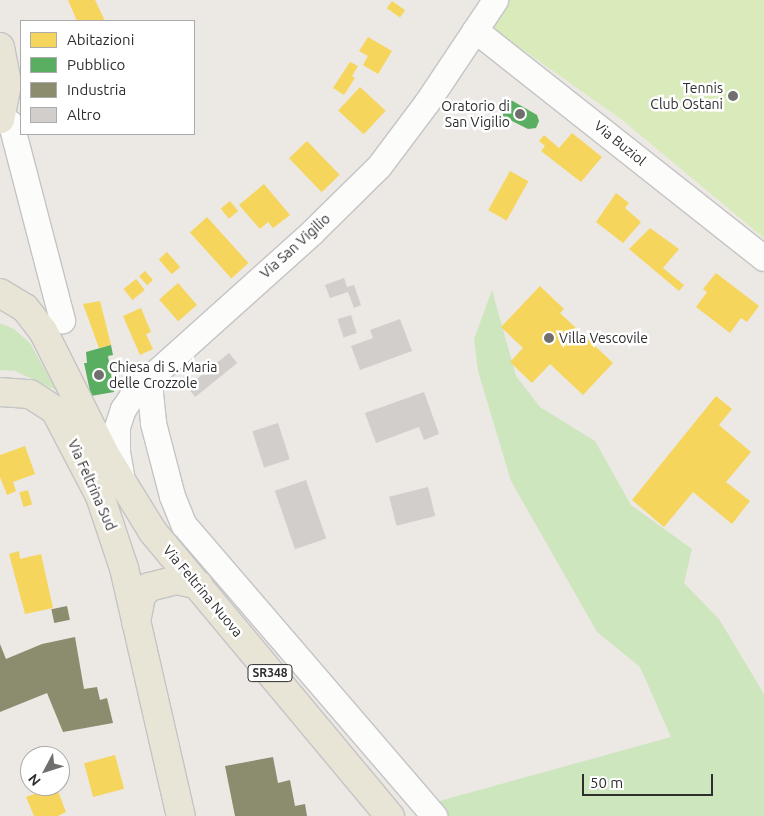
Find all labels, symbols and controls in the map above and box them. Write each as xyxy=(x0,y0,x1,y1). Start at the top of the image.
legend xyxy=(20,20,195,135)
text: Abitazioni xyxy=(67,31,134,48)
text: Pubblico xyxy=(67,56,125,73)
place label: Tennis Club Ostani xyxy=(650,80,723,112)
text: Industria xyxy=(67,81,126,98)
marker: Tennis Club Ostani xyxy=(727,90,739,102)
place label: Oratorio di San Vigilio xyxy=(441,98,510,130)
text: Altro xyxy=(67,106,101,123)
marker: Oratorio di San Vigilio xyxy=(514,108,526,120)
street label: Via Buziol xyxy=(591,117,649,169)
street label: Via San Vigilio xyxy=(257,210,333,282)
place label: Villa Vescovile xyxy=(559,330,648,346)
marker: Villa Vescovile xyxy=(543,332,555,344)
place label: Chiesa di S. Maria delle Crozzole xyxy=(109,359,217,392)
marker: Chiesa di S. Maria delle Crozzole xyxy=(93,369,105,381)
street label: Via Feltrina Sud xyxy=(64,437,120,533)
street label: Via Feltrina Nuova xyxy=(160,542,246,640)
road number: SR348 xyxy=(248,664,292,682)
north arrow xyxy=(20,746,70,796)
scale bar xyxy=(584,764,715,796)
text: N xyxy=(25,771,44,789)
text: 50 m xyxy=(590,774,623,791)

